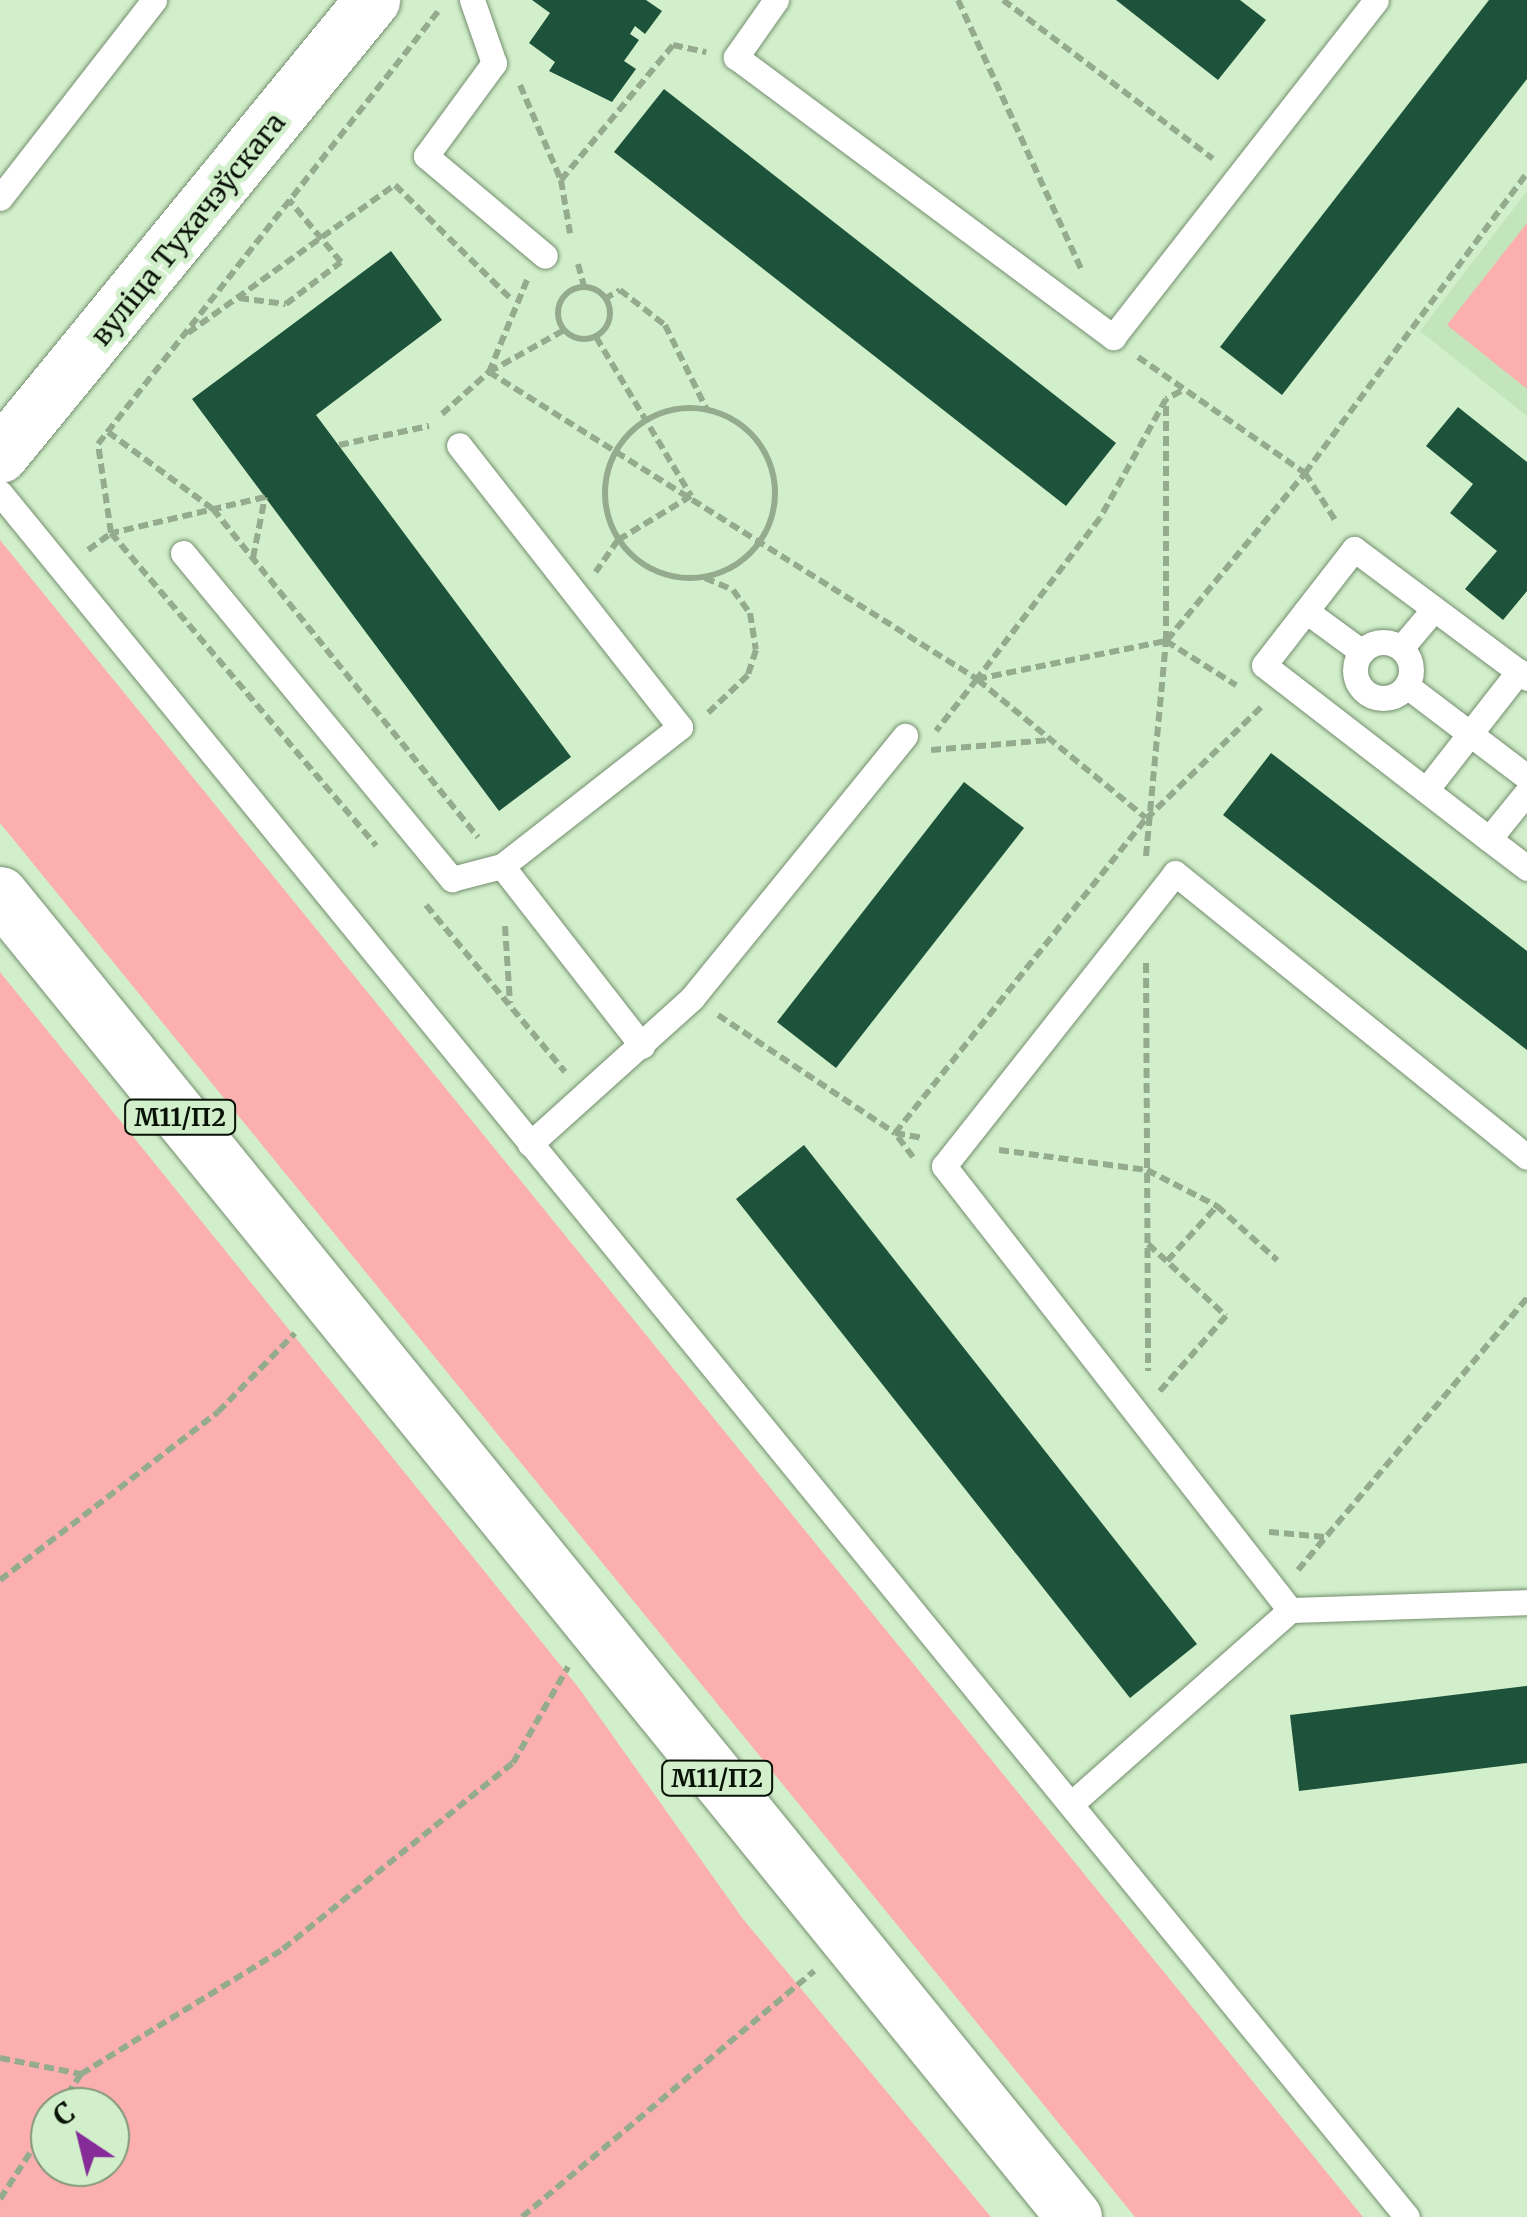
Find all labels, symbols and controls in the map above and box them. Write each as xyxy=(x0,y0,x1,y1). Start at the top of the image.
street label: вуліца Тухачэўскага xyxy=(84,106,292,352)
road number: М11/П2 xyxy=(122,1097,238,1137)
road number: М11/П2 xyxy=(660,1758,774,1798)
north arrow xyxy=(30,2087,130,2187)
text: С xyxy=(46,2094,82,2134)

